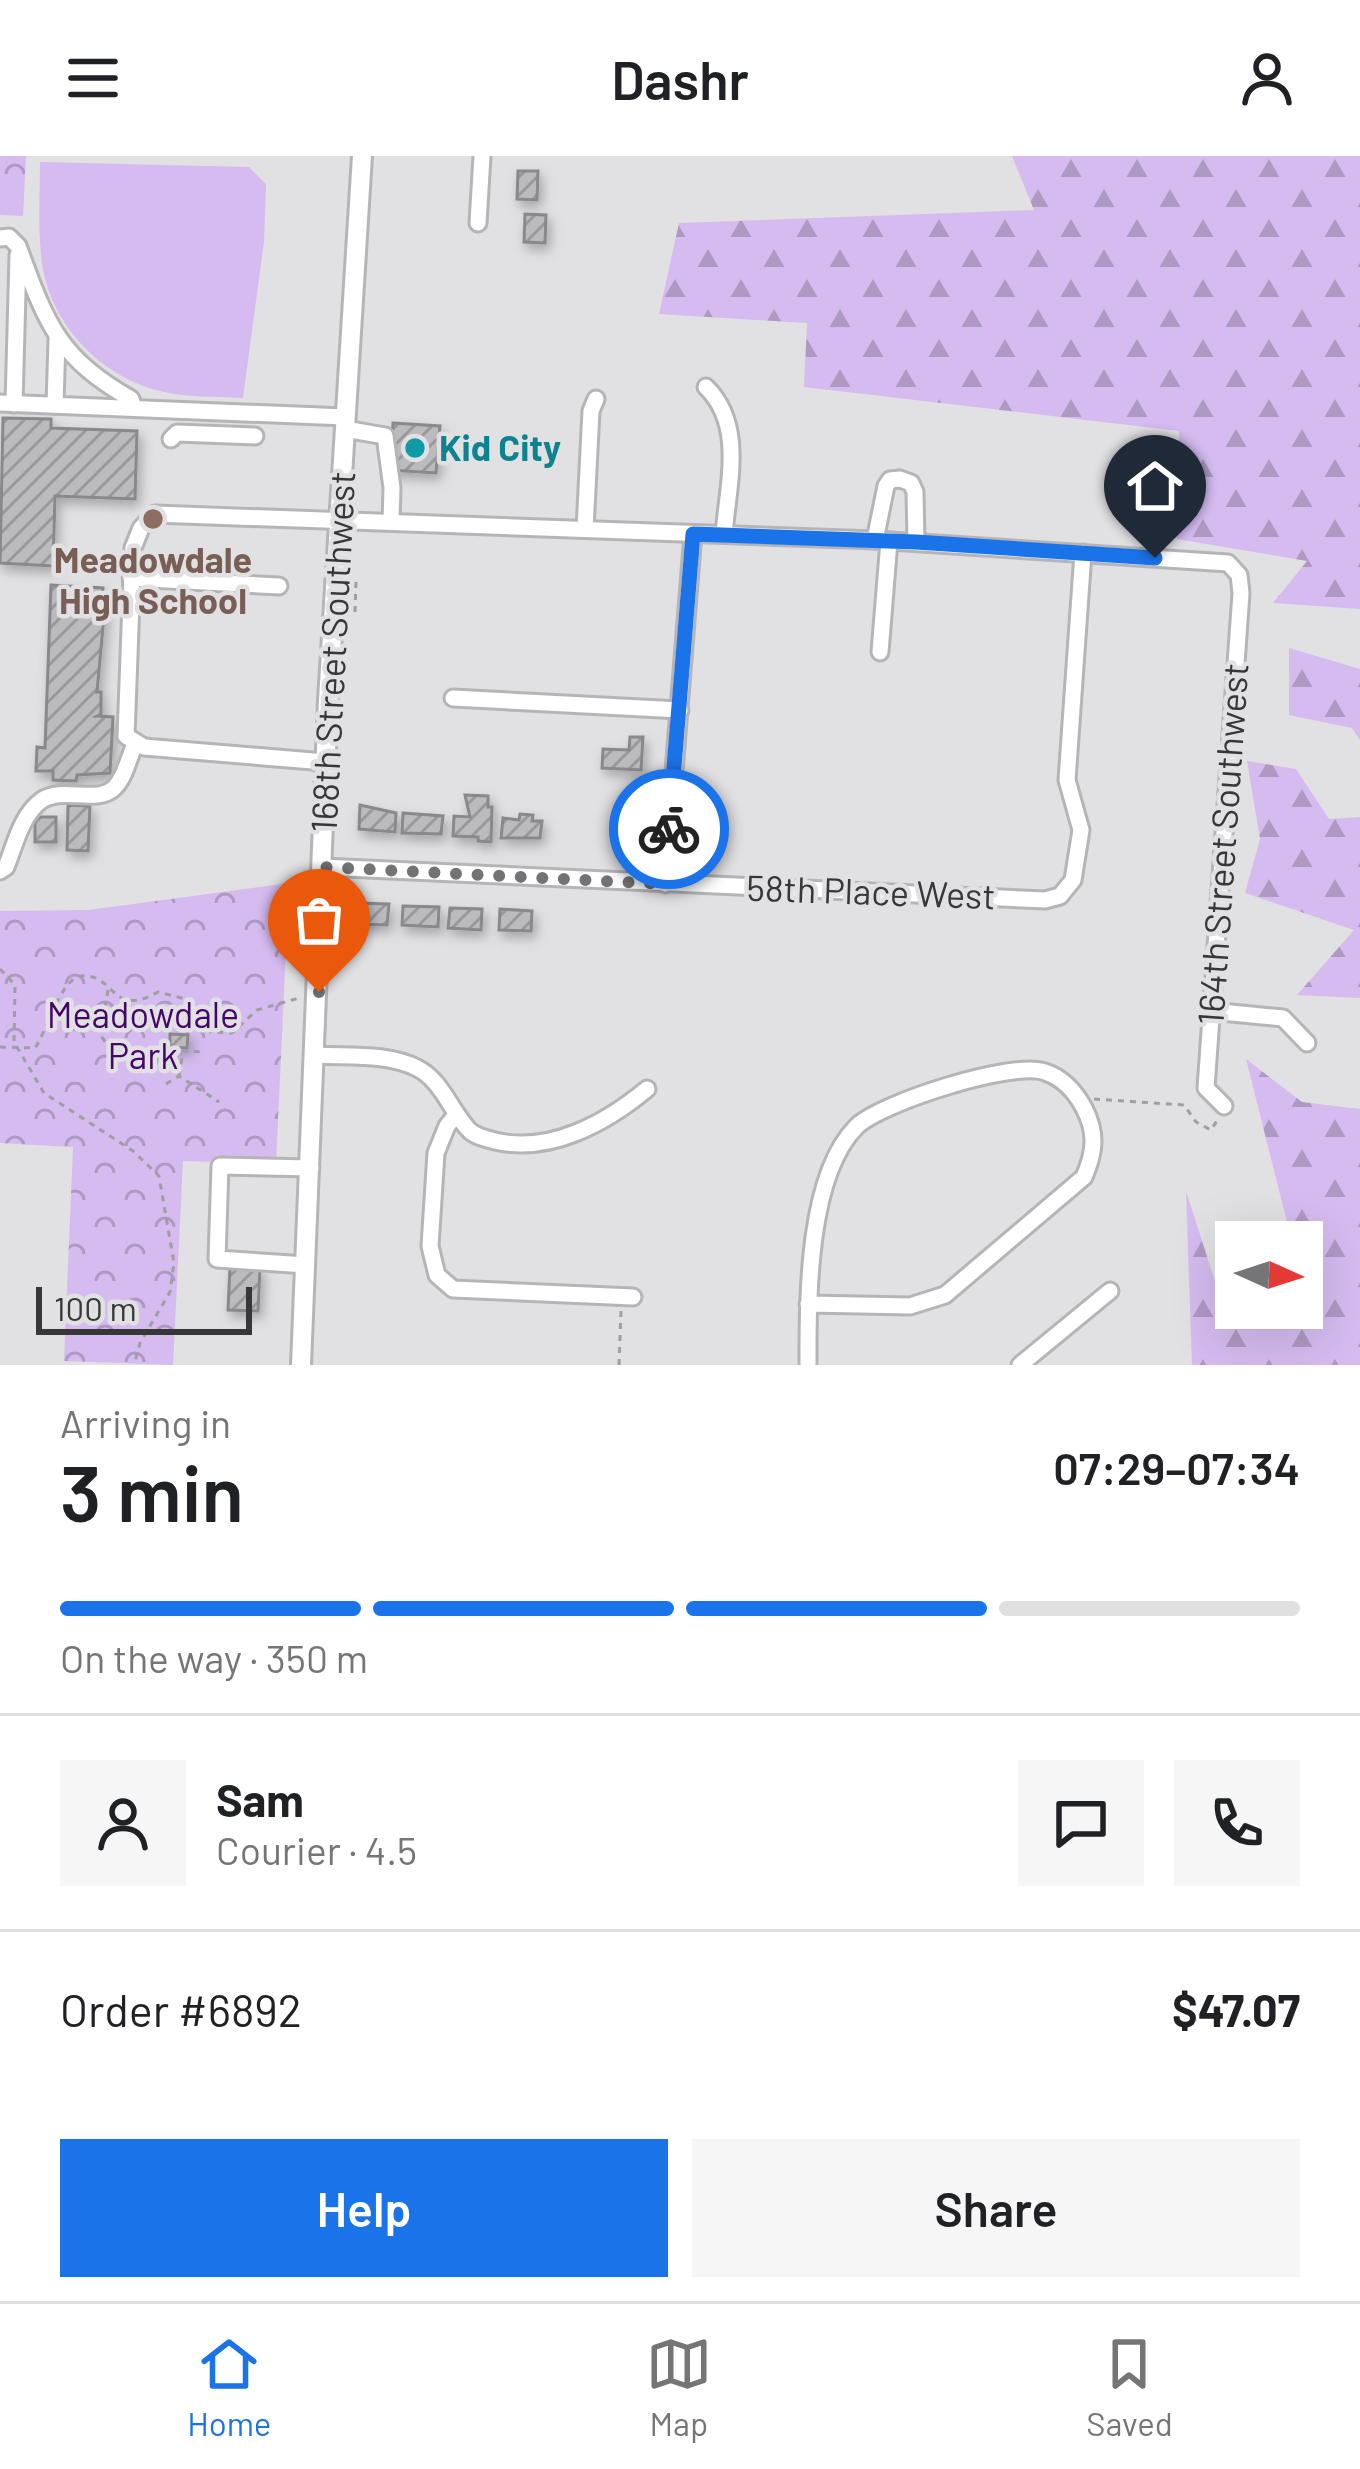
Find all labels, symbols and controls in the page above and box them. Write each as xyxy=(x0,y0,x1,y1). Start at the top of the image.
icon: menu xyxy=(60,45,126,111)
icon: person xyxy=(1234,45,1300,111)
text: Dashr xyxy=(611,46,749,111)
place label: Kid City xyxy=(439,425,561,468)
marker: Kid City xyxy=(402,435,428,461)
pin xyxy=(1104,435,1206,558)
icon: home xyxy=(1122,453,1188,519)
street label: 168th Street Southwest xyxy=(301,470,362,834)
marker: Meadowdale High School xyxy=(140,506,166,532)
place label: Meadowdale High School xyxy=(54,537,252,621)
street label: 164th Street Southwest xyxy=(1187,661,1256,1026)
courier xyxy=(609,769,729,889)
icon: bike xyxy=(636,796,702,862)
street label: 58th Place West xyxy=(746,865,996,916)
pin xyxy=(268,869,370,992)
icon: bag xyxy=(286,887,352,953)
park label: Meadowdale Park xyxy=(47,992,239,1076)
north arrow xyxy=(1215,1221,1323,1329)
map controls xyxy=(1215,1221,1323,1329)
scale bar xyxy=(36,1281,252,1334)
text: 100 m xyxy=(54,1288,137,1328)
text: Arriving in xyxy=(60,1399,231,1446)
text: 07:29–07:34 xyxy=(1053,1440,1300,1494)
text: 3 min xyxy=(60,1444,244,1538)
text: On the way · 350 m xyxy=(60,1634,368,1681)
button: person xyxy=(60,1760,186,1886)
button: chat xyxy=(1018,1760,1144,1886)
button: phone xyxy=(1174,1760,1300,1886)
text: Sam xyxy=(216,1772,304,1826)
text: Courier · 4.5 xyxy=(216,1826,417,1873)
text: Order #6892 xyxy=(60,1982,302,2036)
text: $47.07 xyxy=(1172,1982,1300,2036)
button: Help xyxy=(60,2139,668,2277)
button: Share xyxy=(692,2139,1300,2277)
tab: Home xyxy=(187,2331,271,2443)
tab: Map xyxy=(646,2331,712,2443)
tab: Saved xyxy=(1086,2331,1173,2443)

